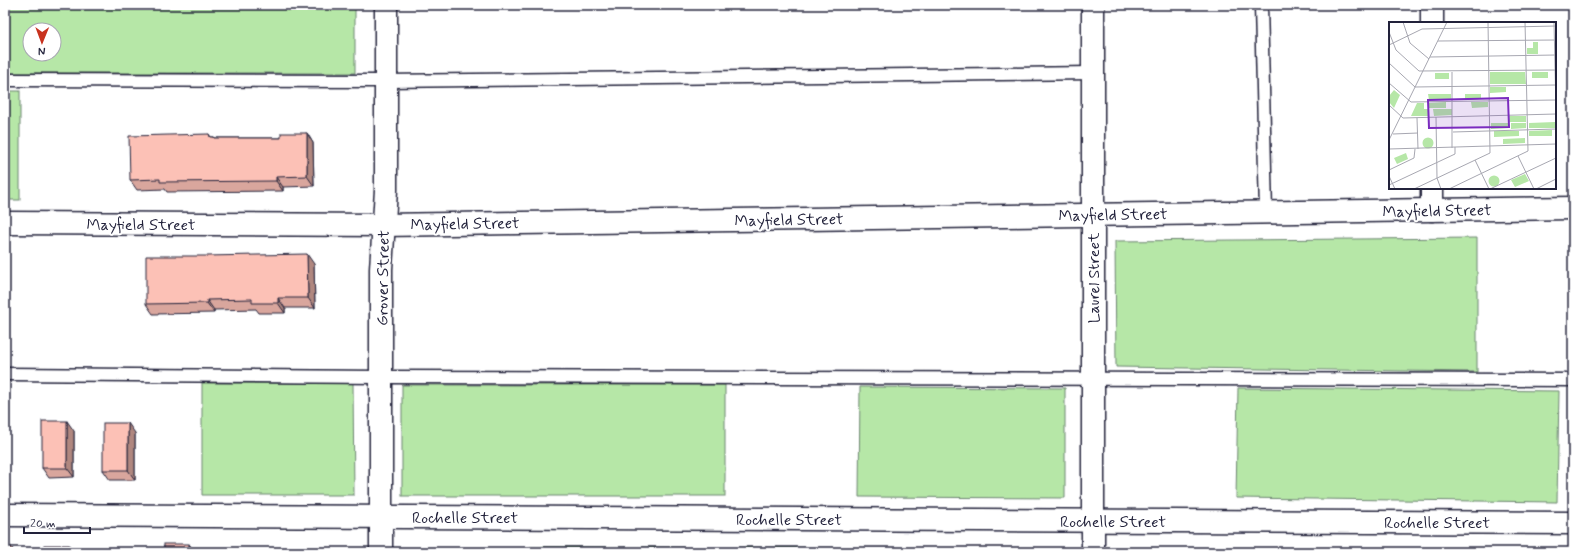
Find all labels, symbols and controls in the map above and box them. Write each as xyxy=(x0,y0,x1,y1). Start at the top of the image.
north arrow xyxy=(22,22,62,62)
inset map xyxy=(1389,22,1556,189)
text: N xyxy=(38,44,46,58)
street label: Mayfield Street xyxy=(1382,200,1492,223)
street label: Mayfield Street xyxy=(1058,204,1168,227)
street label: Mayfield Street xyxy=(734,209,844,232)
street label: Mayfield Street xyxy=(410,213,520,236)
street label: Mayfield Street xyxy=(86,215,196,236)
street label: Grover Street xyxy=(372,229,395,326)
street label: Laurel Street xyxy=(1084,232,1105,323)
street label: Rochelle Street xyxy=(412,508,519,529)
scale bar xyxy=(24,509,90,535)
street label: Rochelle Street xyxy=(736,510,843,531)
street label: Rochelle Street xyxy=(1060,512,1167,533)
street label: Rochelle Street xyxy=(1384,513,1491,534)
text: 20 m xyxy=(30,516,56,532)

